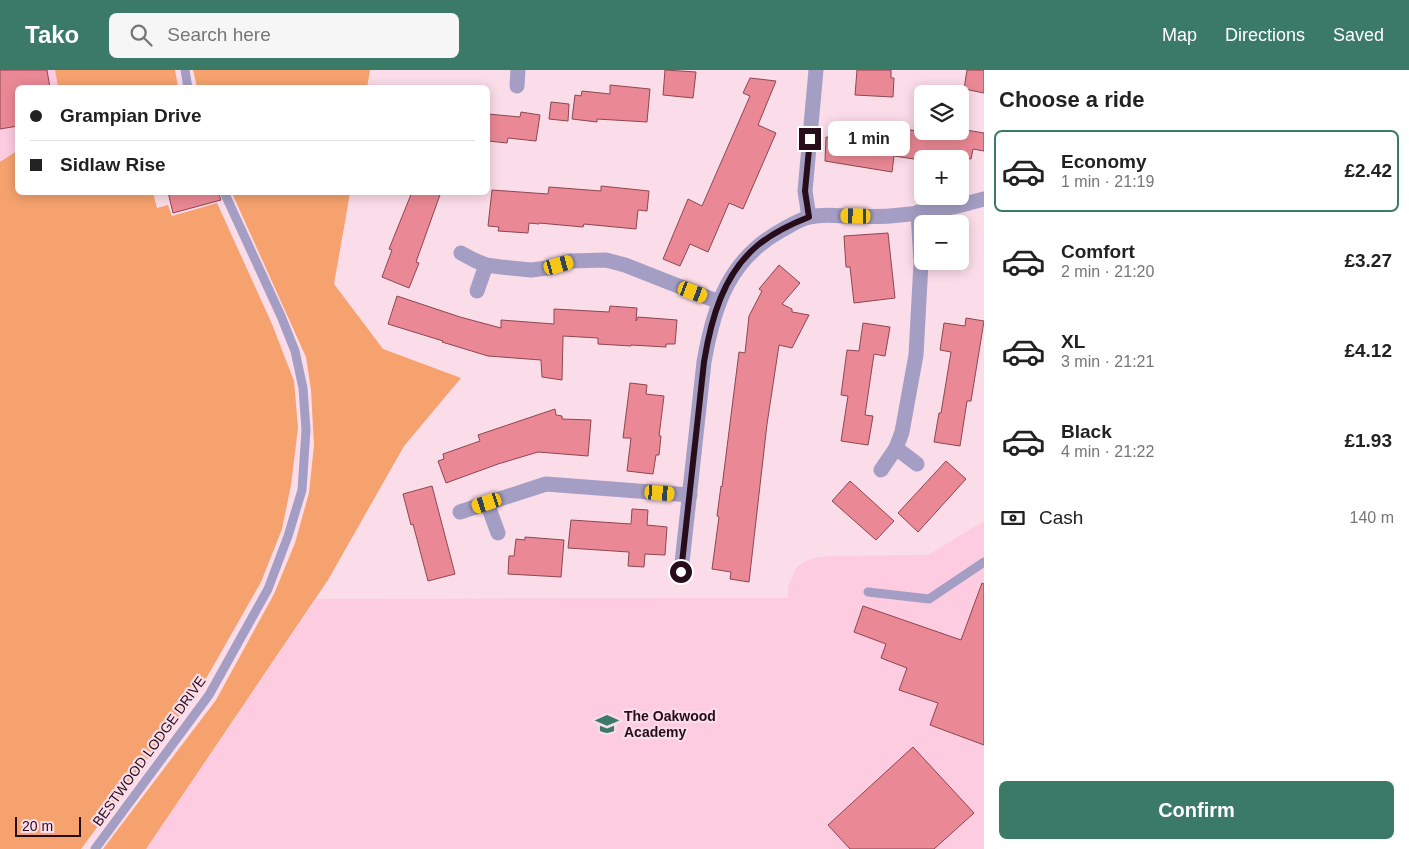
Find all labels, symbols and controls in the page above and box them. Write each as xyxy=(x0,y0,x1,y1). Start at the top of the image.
search box xyxy=(109,13,459,58)
text: Tako xyxy=(25,21,79,48)
icon: search xyxy=(127,21,155,49)
text: Search here xyxy=(167,24,271,45)
text: Map xyxy=(1162,25,1197,45)
text: Directions xyxy=(1225,25,1305,45)
text: Saved xyxy=(1333,25,1384,45)
map controls xyxy=(914,85,969,270)
button: layers xyxy=(914,85,969,140)
text: Choose a ride xyxy=(999,87,1144,112)
text: Grampian Drive xyxy=(60,105,202,126)
callout: 1 min xyxy=(828,122,910,156)
route end xyxy=(799,128,821,150)
text: 1 min xyxy=(848,130,890,147)
icon: car xyxy=(1001,149,1046,194)
button: + xyxy=(914,150,969,205)
text: Economy xyxy=(1061,151,1147,172)
text: Sidlaw Rise xyxy=(60,154,166,175)
text: £2.42 xyxy=(1344,160,1392,181)
text: 1 min · 21:19 xyxy=(1061,173,1154,190)
car xyxy=(840,208,871,224)
button: − xyxy=(914,215,969,270)
icon: car xyxy=(1001,239,1046,284)
text: Comfort xyxy=(1061,241,1135,262)
text: £3.27 xyxy=(1344,250,1392,271)
car xyxy=(542,254,575,276)
text: 2 min · 21:20 xyxy=(1061,263,1154,280)
car xyxy=(676,280,709,304)
icon: car xyxy=(1001,329,1046,374)
text: XL xyxy=(1061,331,1085,352)
text: £4.12 xyxy=(1344,340,1392,361)
text: 3 min · 21:21 xyxy=(1061,353,1154,370)
icon: car xyxy=(1001,419,1046,464)
text: Black xyxy=(1061,421,1112,442)
text: £1.93 xyxy=(1344,430,1392,451)
text: 4 min · 21:22 xyxy=(1061,443,1154,460)
car xyxy=(644,484,675,502)
car xyxy=(470,491,503,515)
icon: cash xyxy=(999,504,1027,532)
text: Cash xyxy=(1039,507,1083,528)
text: 140 m xyxy=(1350,509,1394,526)
route start xyxy=(670,561,692,583)
street label: BESTWOOD LODGE DRIVE xyxy=(89,673,209,829)
place label: The Oakwood Academy xyxy=(624,708,716,740)
school or university icon: The Oakwood Academy xyxy=(594,711,620,737)
button: Confirm xyxy=(999,781,1394,839)
scale bar xyxy=(15,814,81,837)
text: 20 m xyxy=(22,818,53,834)

